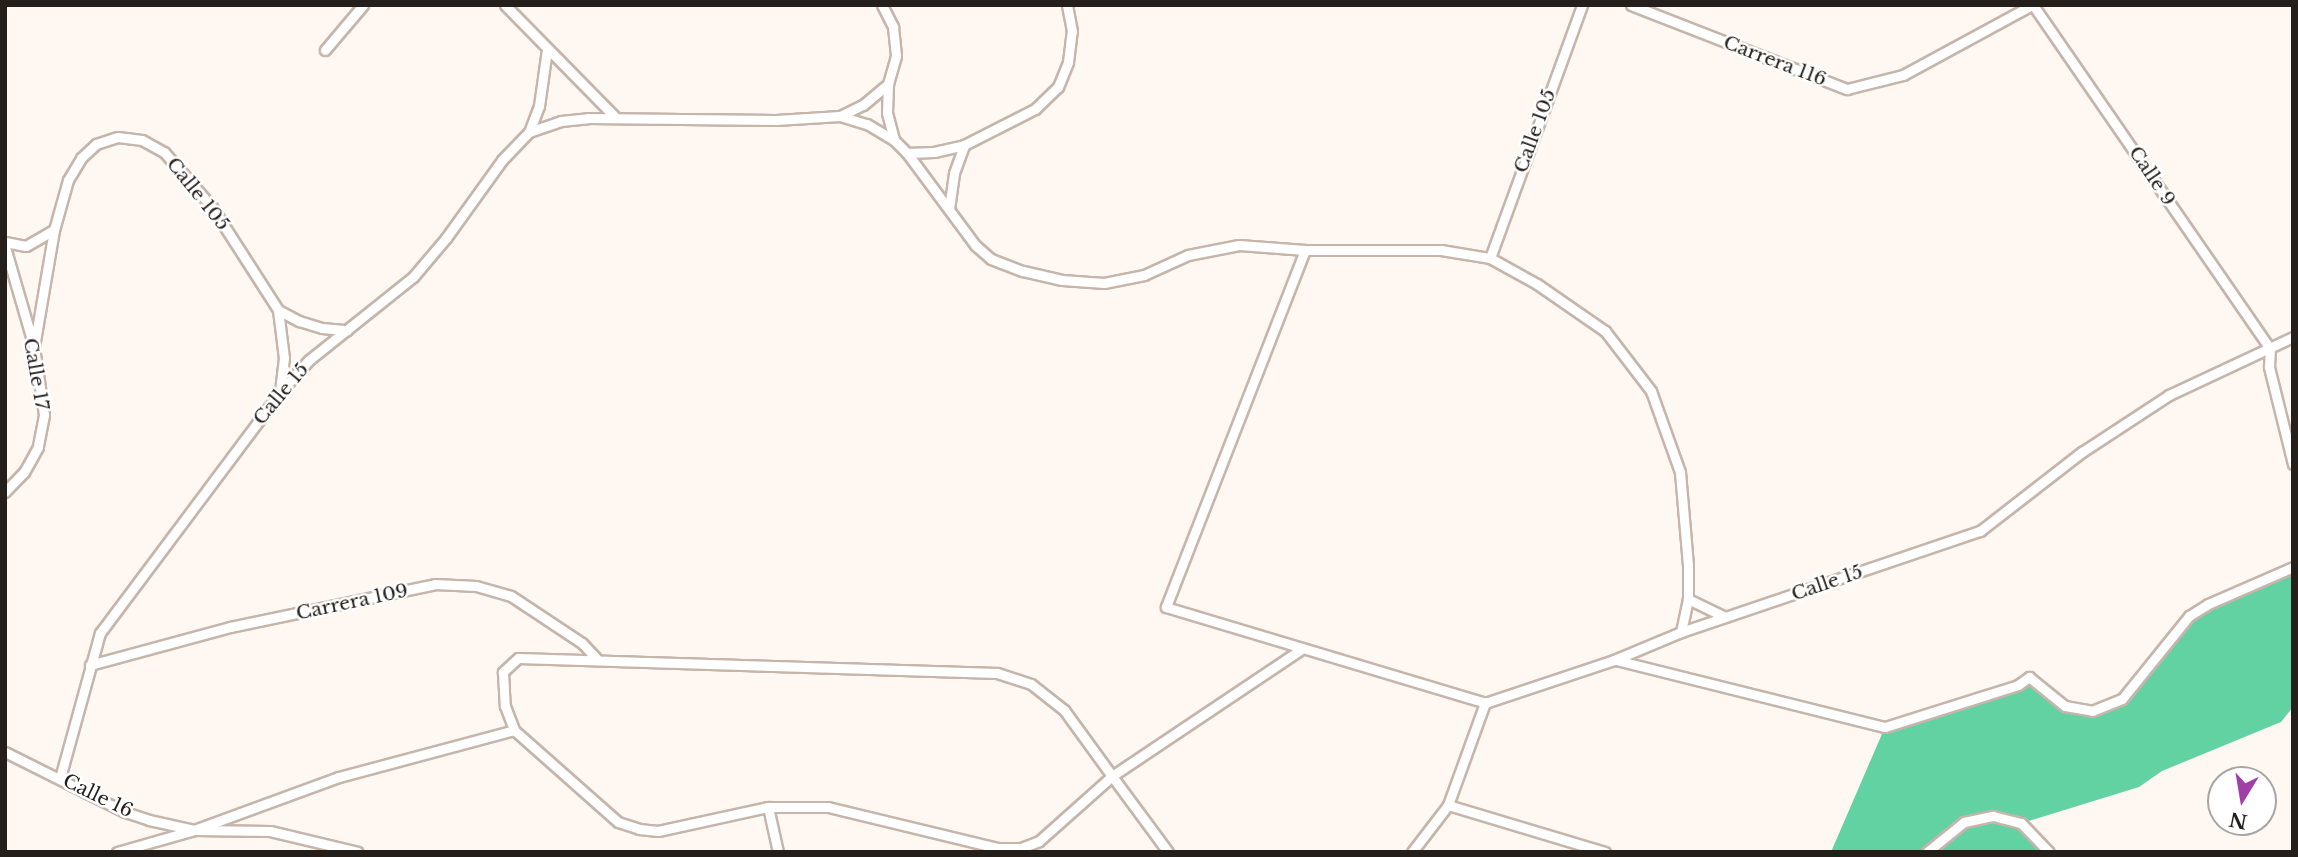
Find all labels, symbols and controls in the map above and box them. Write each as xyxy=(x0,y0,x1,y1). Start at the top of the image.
street label: Carrera 116 xyxy=(1720,31,1830,91)
street label: Calle 105 xyxy=(1509,86,1561,176)
street label: Calle 9 xyxy=(2124,142,2180,210)
street label: Calle 105 xyxy=(162,153,234,235)
street label: Calle 17 xyxy=(18,336,54,412)
street label: Calle 15 xyxy=(249,358,313,430)
street label: Calle 15 xyxy=(1788,560,1866,606)
street label: Carrera 109 xyxy=(294,579,410,625)
north arrow xyxy=(2207,766,2277,836)
street label: Calle 16 xyxy=(59,769,137,823)
text: N xyxy=(2227,807,2249,833)

